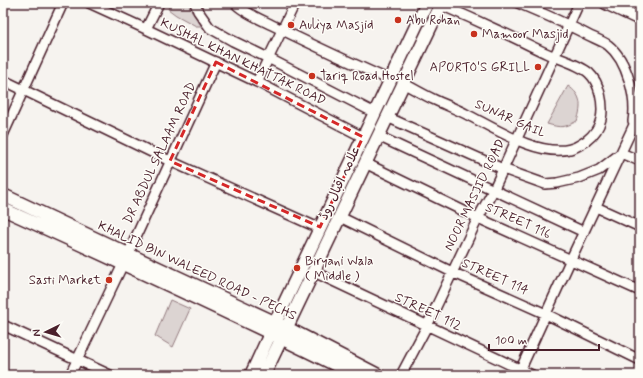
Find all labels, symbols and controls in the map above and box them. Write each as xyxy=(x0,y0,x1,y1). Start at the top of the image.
place label: Abu Rohan xyxy=(406,12,460,29)
street label: KUSHAL KHAN KHATTAK ROAD xyxy=(157,14,329,110)
marker: Abu Rohan xyxy=(393,15,403,25)
place label: Auliya Masjid xyxy=(299,17,373,34)
marker: Auliya Masjid xyxy=(286,20,296,30)
place label: Mamoor Masjid xyxy=(482,26,569,43)
marker: Mamoor Masjid xyxy=(469,29,479,39)
place label: APORTO'S GRILL xyxy=(429,59,530,76)
marker: APORTO'S GRILL xyxy=(533,62,543,72)
place label: Tariq Road Hostel xyxy=(320,68,414,85)
marker: Tariq Road Hostel xyxy=(307,71,317,81)
street label: DR ABDUL SALAAM ROAD xyxy=(120,79,200,227)
street label: SUNAR GAIL xyxy=(472,96,548,142)
street label: NOOR MASJID ROAD xyxy=(441,136,509,254)
street label: علامہ اقبال روڈ xyxy=(315,143,365,223)
street label: STREET 116 xyxy=(483,199,553,243)
street label: KHALID BIN WALEED ROAD - PECHS xyxy=(95,217,299,325)
place label: Biryani Wala ( Middle ) xyxy=(305,253,373,285)
street label: STREET 114 xyxy=(459,255,531,299)
marker: Biryani Wala ( Middle ) xyxy=(292,263,302,273)
place label: Sasti Market xyxy=(29,272,101,289)
marker: Sasti Market xyxy=(104,275,114,285)
street label: STREET 112 xyxy=(392,289,464,335)
north arrow xyxy=(26,312,66,352)
scale bar xyxy=(489,326,599,352)
text: N xyxy=(30,329,44,337)
text: 100 m xyxy=(495,333,527,349)

